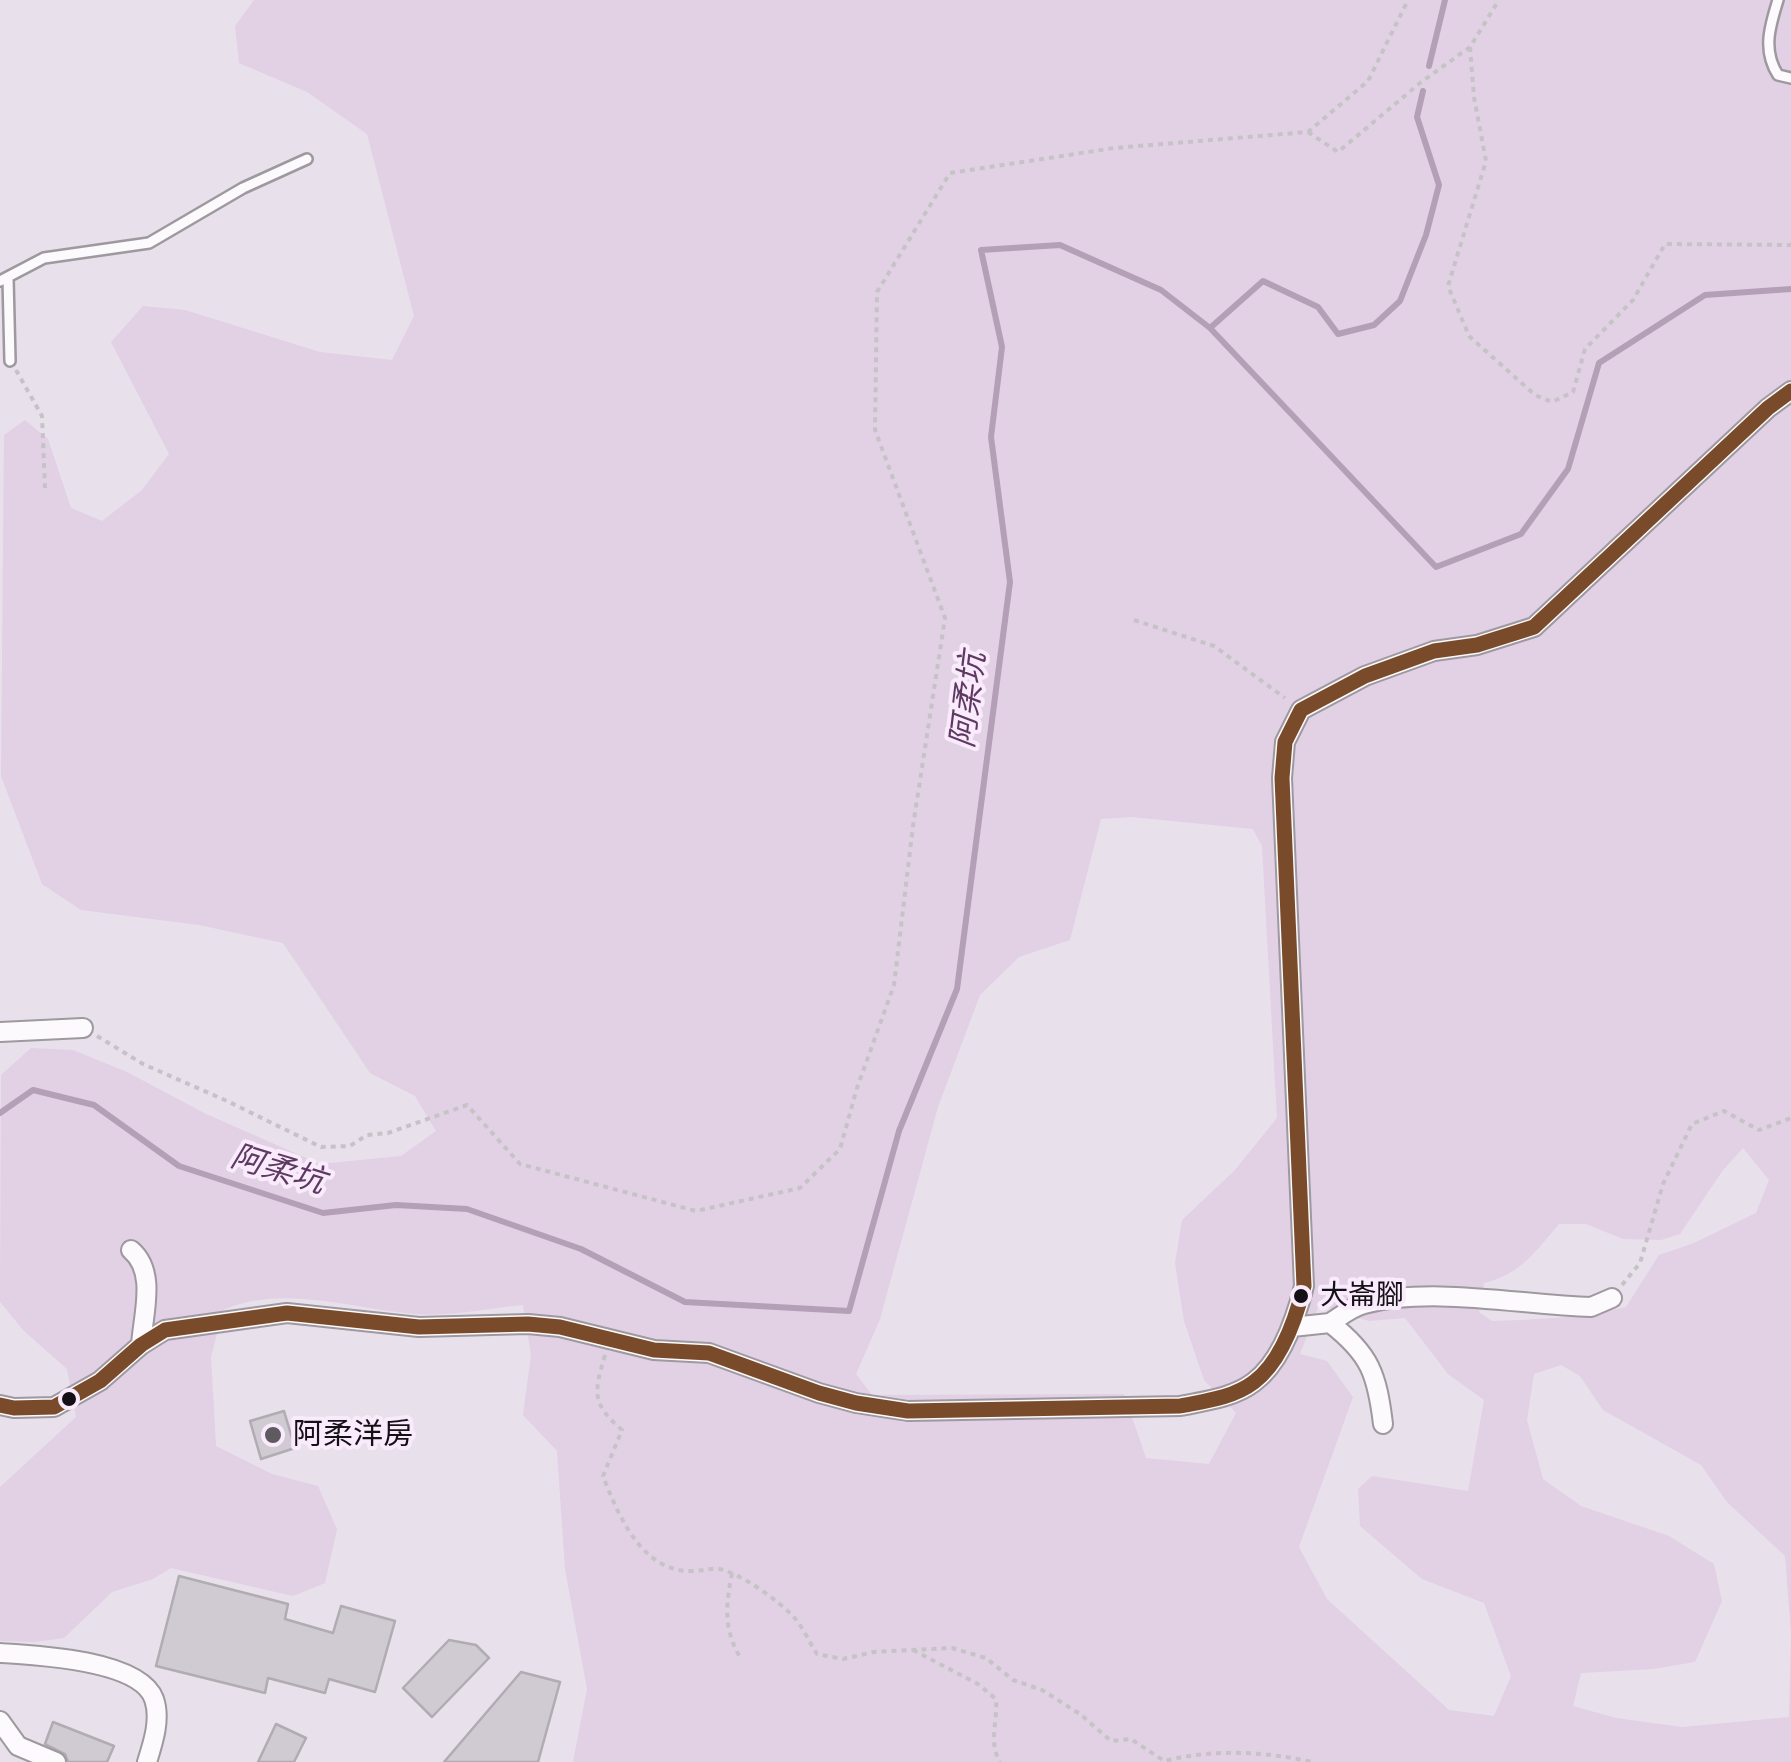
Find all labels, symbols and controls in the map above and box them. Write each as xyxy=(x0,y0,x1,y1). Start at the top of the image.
water label: 阿柔坑 xyxy=(944,650,994,750)
water label: 阿柔坑 xyxy=(226,1138,330,1202)
place label: 大崙腳 xyxy=(1320,1279,1404,1313)
marker: 大崙腳 xyxy=(1291,1286,1311,1306)
unlabelled marker xyxy=(59,1389,79,1409)
place label: 阿柔洋房 xyxy=(293,1417,413,1453)
marker: 阿柔洋房 xyxy=(262,1424,284,1446)

